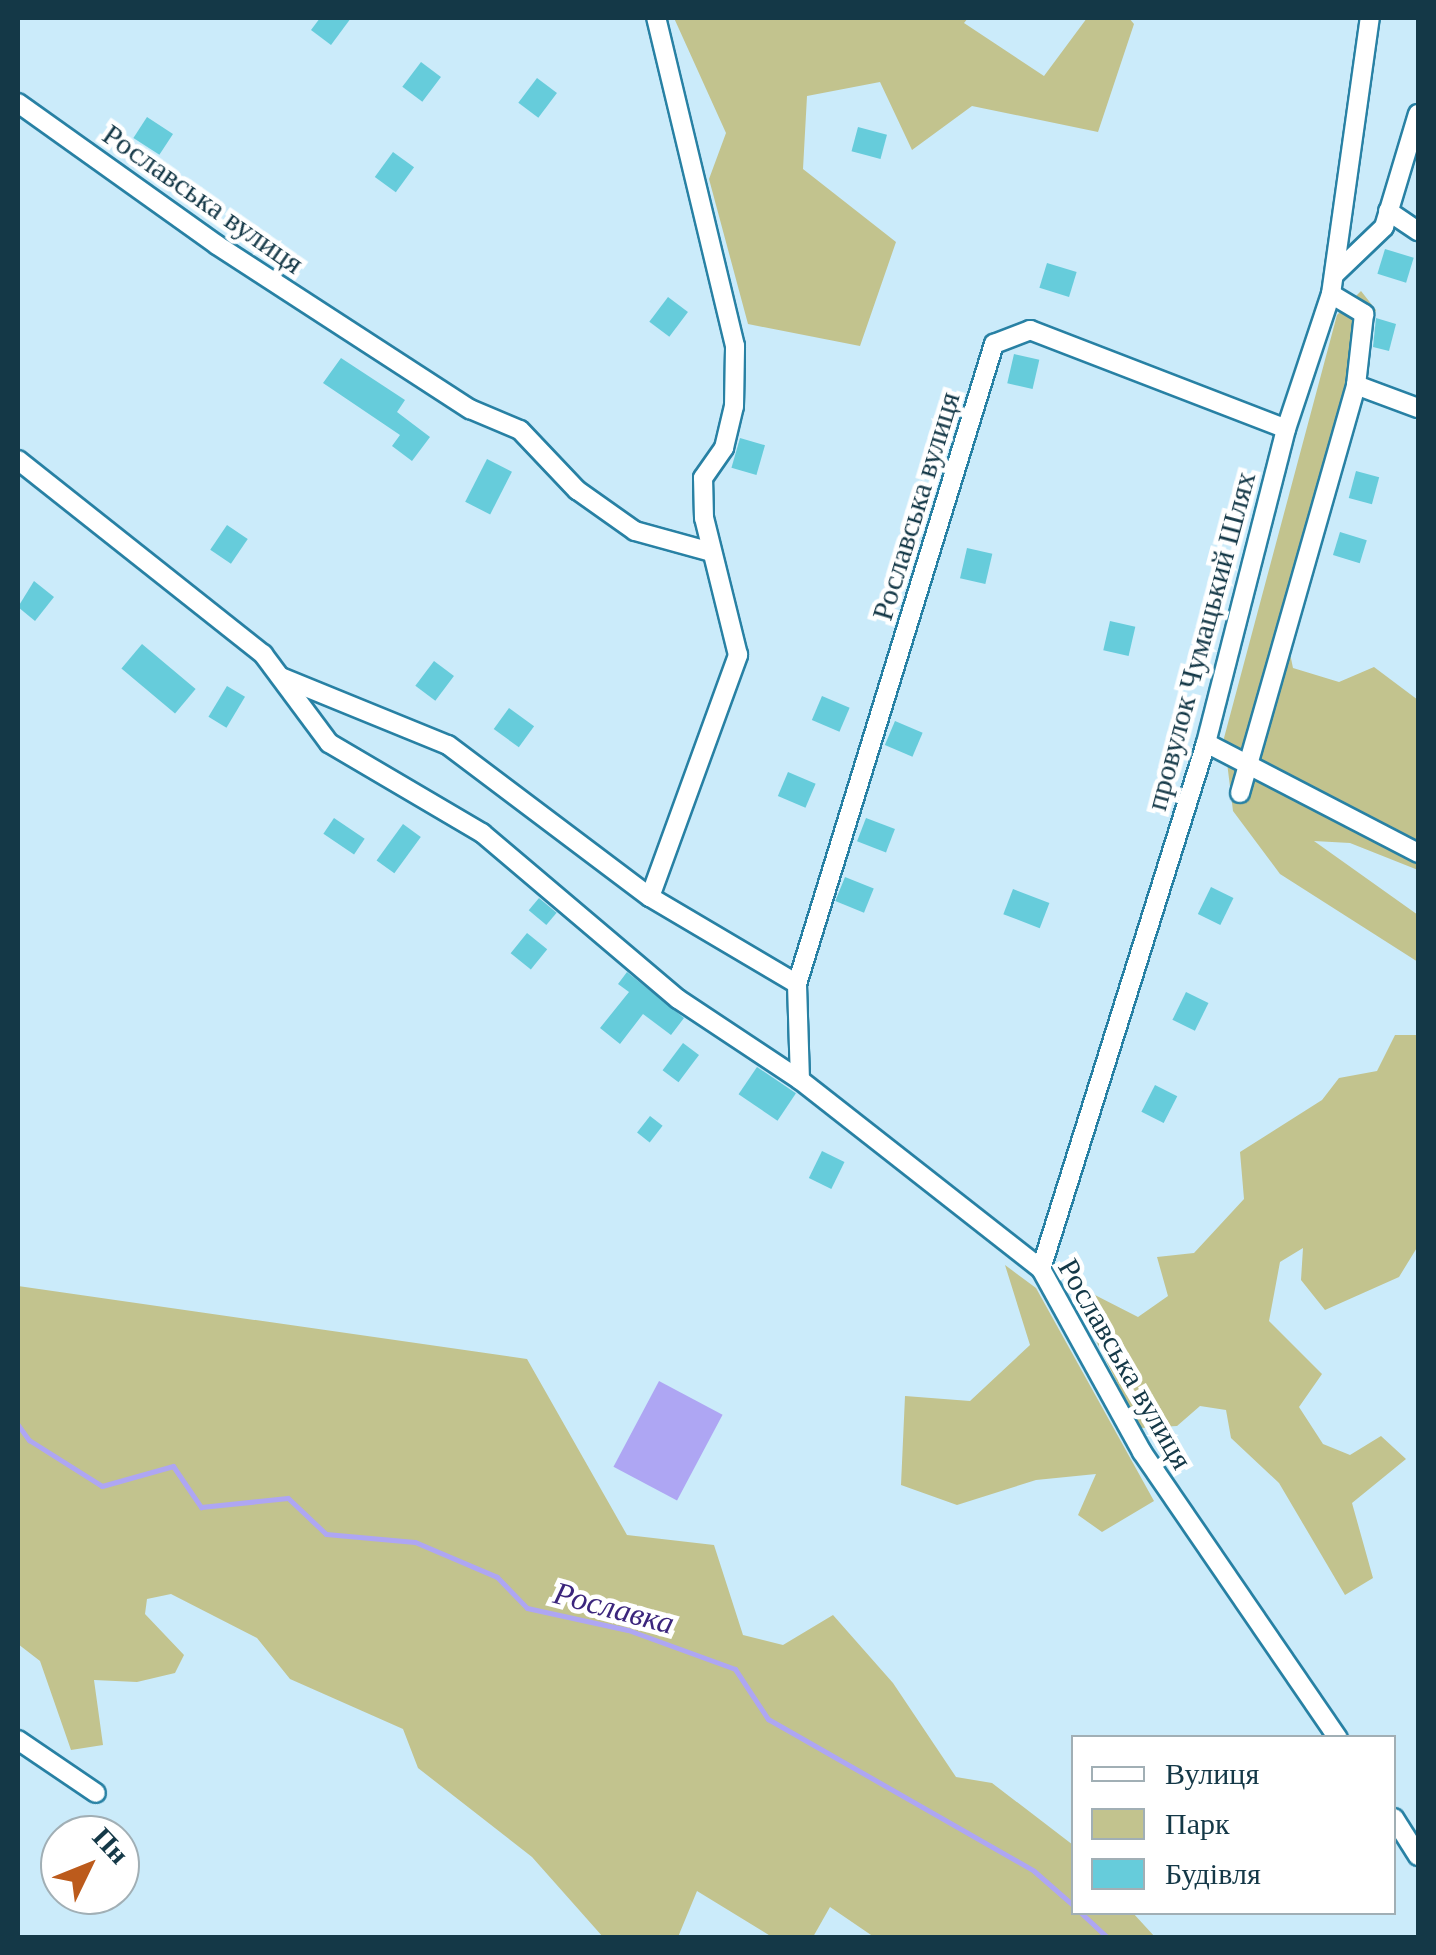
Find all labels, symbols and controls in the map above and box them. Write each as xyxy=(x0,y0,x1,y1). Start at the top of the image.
street label: Рославська вулиця xyxy=(96,116,310,282)
street label: Рославська вулиця xyxy=(864,387,968,625)
street label: провулок Чумацький Шлях xyxy=(1138,468,1264,814)
street label: Рославська вулиця xyxy=(1050,1252,1200,1476)
water label: Рославка xyxy=(550,1574,678,1642)
legend xyxy=(1071,1735,1396,1915)
text: Вулиця xyxy=(1165,1757,1259,1790)
text: Парк xyxy=(1165,1807,1230,1840)
north arrow xyxy=(40,1815,140,1915)
text: Пн xyxy=(87,1821,135,1870)
text: Будівля xyxy=(1165,1857,1261,1890)

